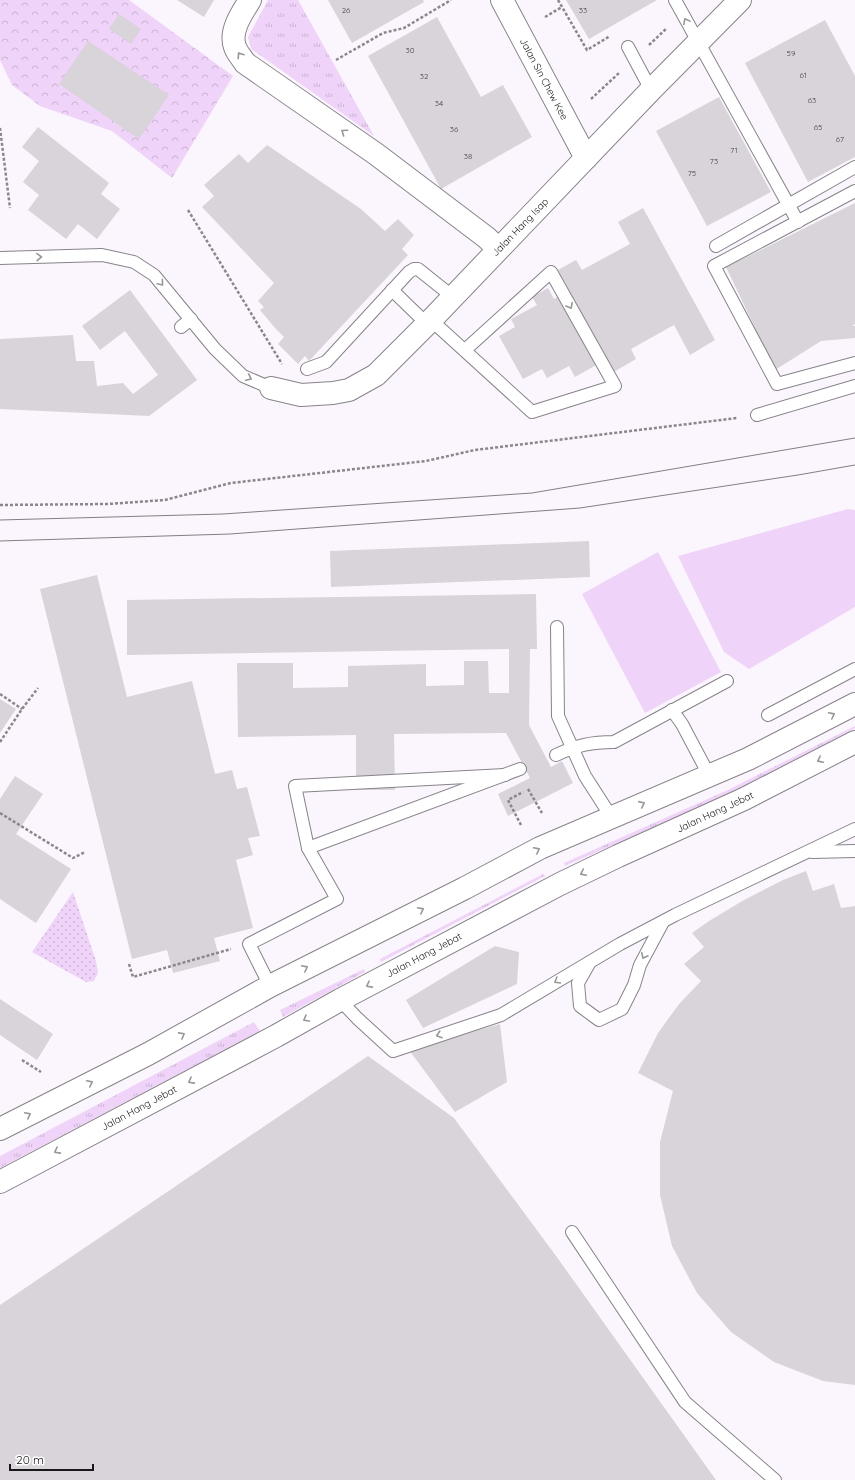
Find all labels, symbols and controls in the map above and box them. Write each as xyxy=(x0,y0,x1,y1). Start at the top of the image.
house number: 26 xyxy=(342,5,351,15)
house number: 33 xyxy=(579,5,587,15)
one-way arrow xyxy=(684,18,691,25)
street label: Jalan Sin Chew Kee xyxy=(517,36,571,122)
house number: 30 xyxy=(406,45,415,55)
house number: 59 xyxy=(787,48,796,58)
one-way arrow xyxy=(237,52,245,59)
house number: 61 xyxy=(799,70,807,80)
house number: 32 xyxy=(420,71,429,81)
house number: 63 xyxy=(808,95,816,105)
house number: 34 xyxy=(435,98,443,108)
house number: 65 xyxy=(814,122,822,132)
house number: 36 xyxy=(450,124,459,134)
one-way arrow xyxy=(341,129,348,137)
house number: 67 xyxy=(836,134,844,144)
house number: 71 xyxy=(730,145,738,155)
house number: 38 xyxy=(464,151,472,161)
house number: 73 xyxy=(710,156,718,166)
house number: 75 xyxy=(688,168,696,178)
street label: Jalan Hang Isap xyxy=(489,195,551,259)
one-way arrow xyxy=(36,253,42,261)
one-way arrow xyxy=(156,278,163,285)
one-way arrow xyxy=(565,302,573,309)
one-way arrow xyxy=(244,373,252,381)
one-way arrow xyxy=(828,712,836,720)
one-way arrow xyxy=(817,755,825,763)
street label: Jalan Hang Jebat xyxy=(674,788,756,836)
one-way arrow xyxy=(639,801,646,809)
one-way arrow xyxy=(532,847,540,855)
one-way arrow xyxy=(580,868,588,876)
one-way arrow xyxy=(417,907,425,915)
street label: Jalan Hang Jebat xyxy=(384,929,464,980)
one-way arrow xyxy=(641,952,649,960)
one-way arrow xyxy=(301,965,308,973)
one-way arrow xyxy=(554,976,561,984)
one-way arrow xyxy=(365,980,373,987)
one-way arrow xyxy=(303,1015,310,1022)
one-way arrow xyxy=(436,1030,443,1039)
one-way arrow xyxy=(178,1032,185,1039)
one-way arrow xyxy=(188,1076,195,1083)
one-way arrow xyxy=(86,1080,93,1088)
street label: Jalan Hang Jebat xyxy=(99,1082,179,1133)
one-way arrow xyxy=(23,1112,31,1120)
one-way arrow xyxy=(54,1146,62,1154)
scale bar xyxy=(10,1446,93,1472)
text: 20 m xyxy=(16,1452,44,1467)

